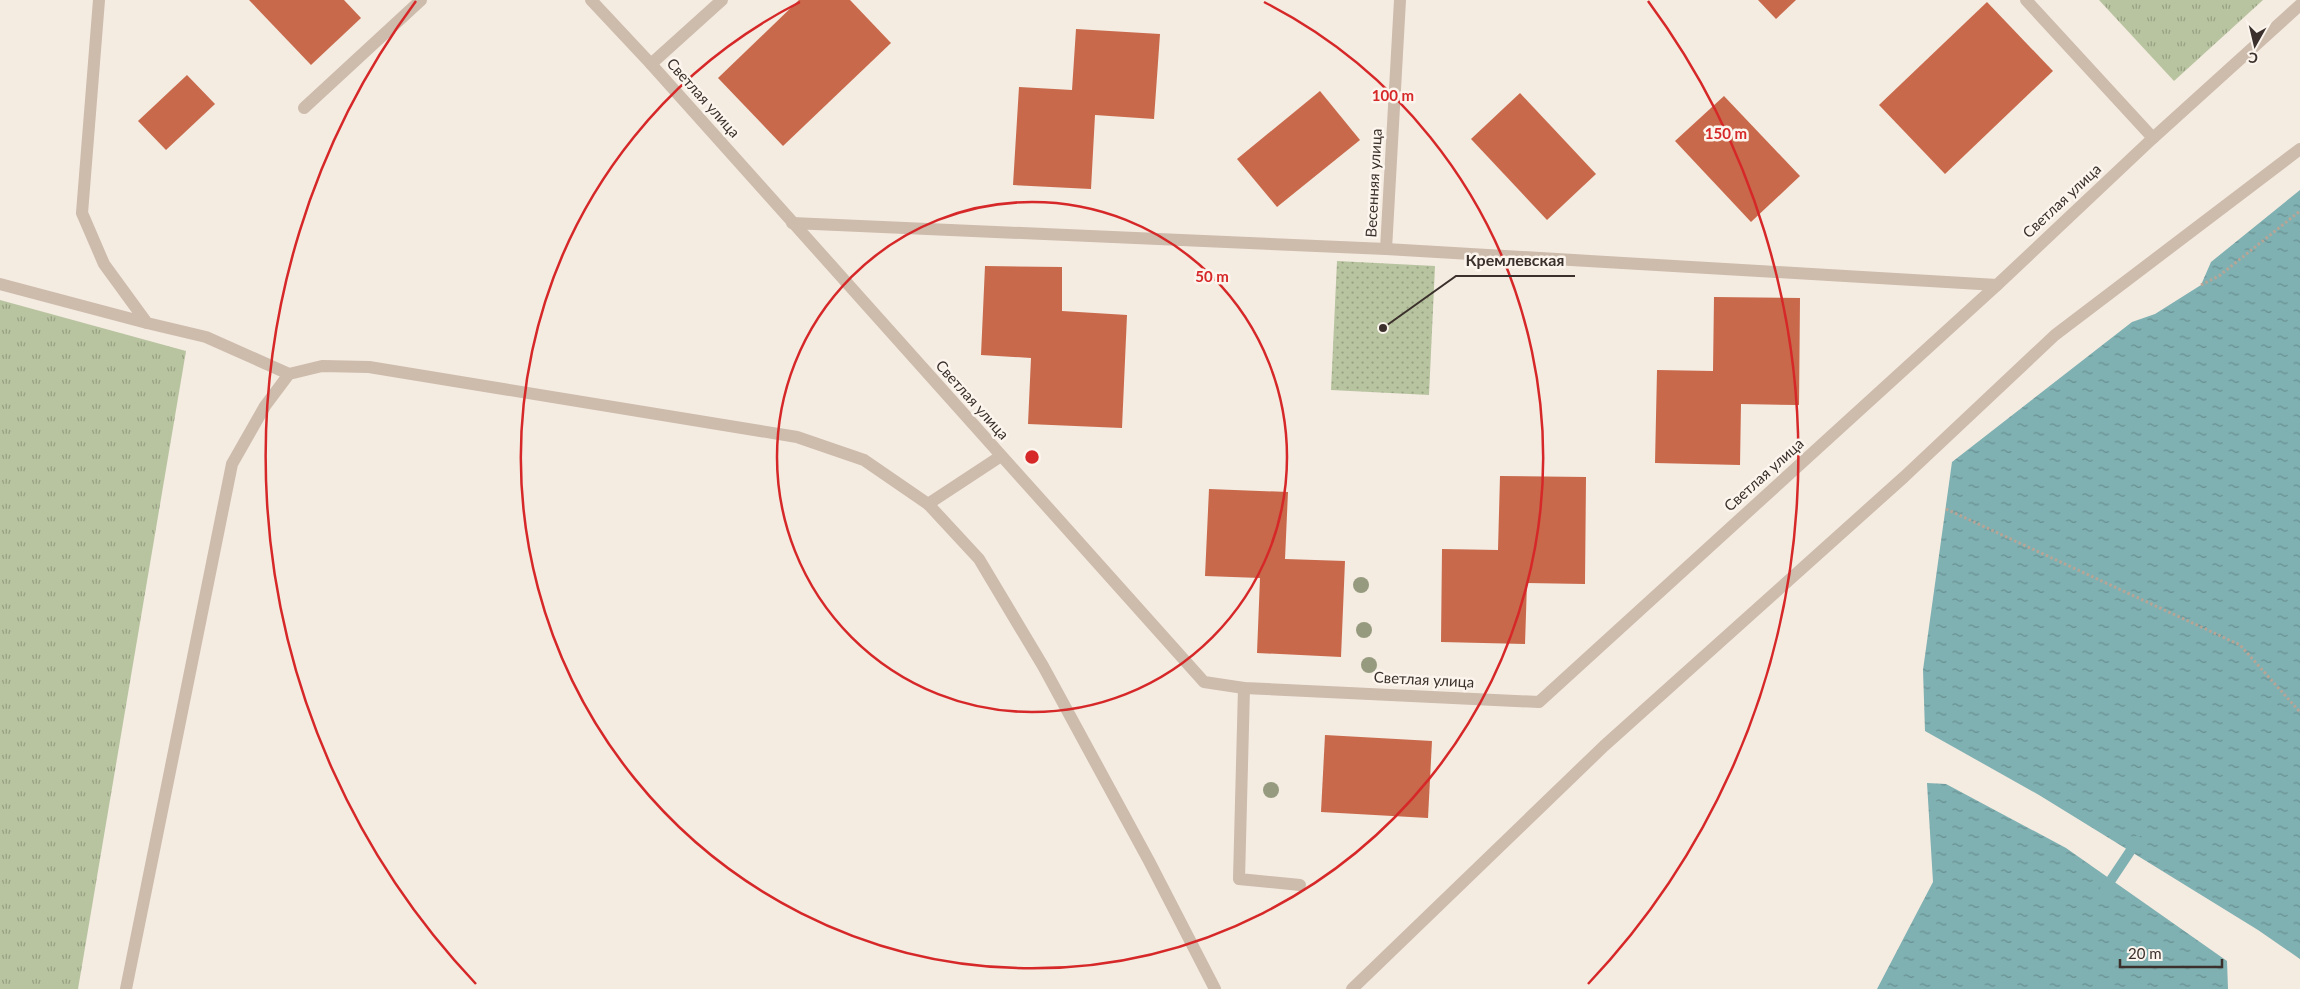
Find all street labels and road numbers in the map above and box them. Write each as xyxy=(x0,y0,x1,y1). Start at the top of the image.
street label: Светлая улица xyxy=(663,54,744,141)
street label: Весенняя улица xyxy=(1361,128,1385,238)
street label: Светлая улица xyxy=(2018,159,2104,241)
street label: Светлая улица xyxy=(932,356,1013,443)
street label: Светлая улица xyxy=(1720,434,1807,515)
street label: Светлая улица xyxy=(1373,667,1475,691)

